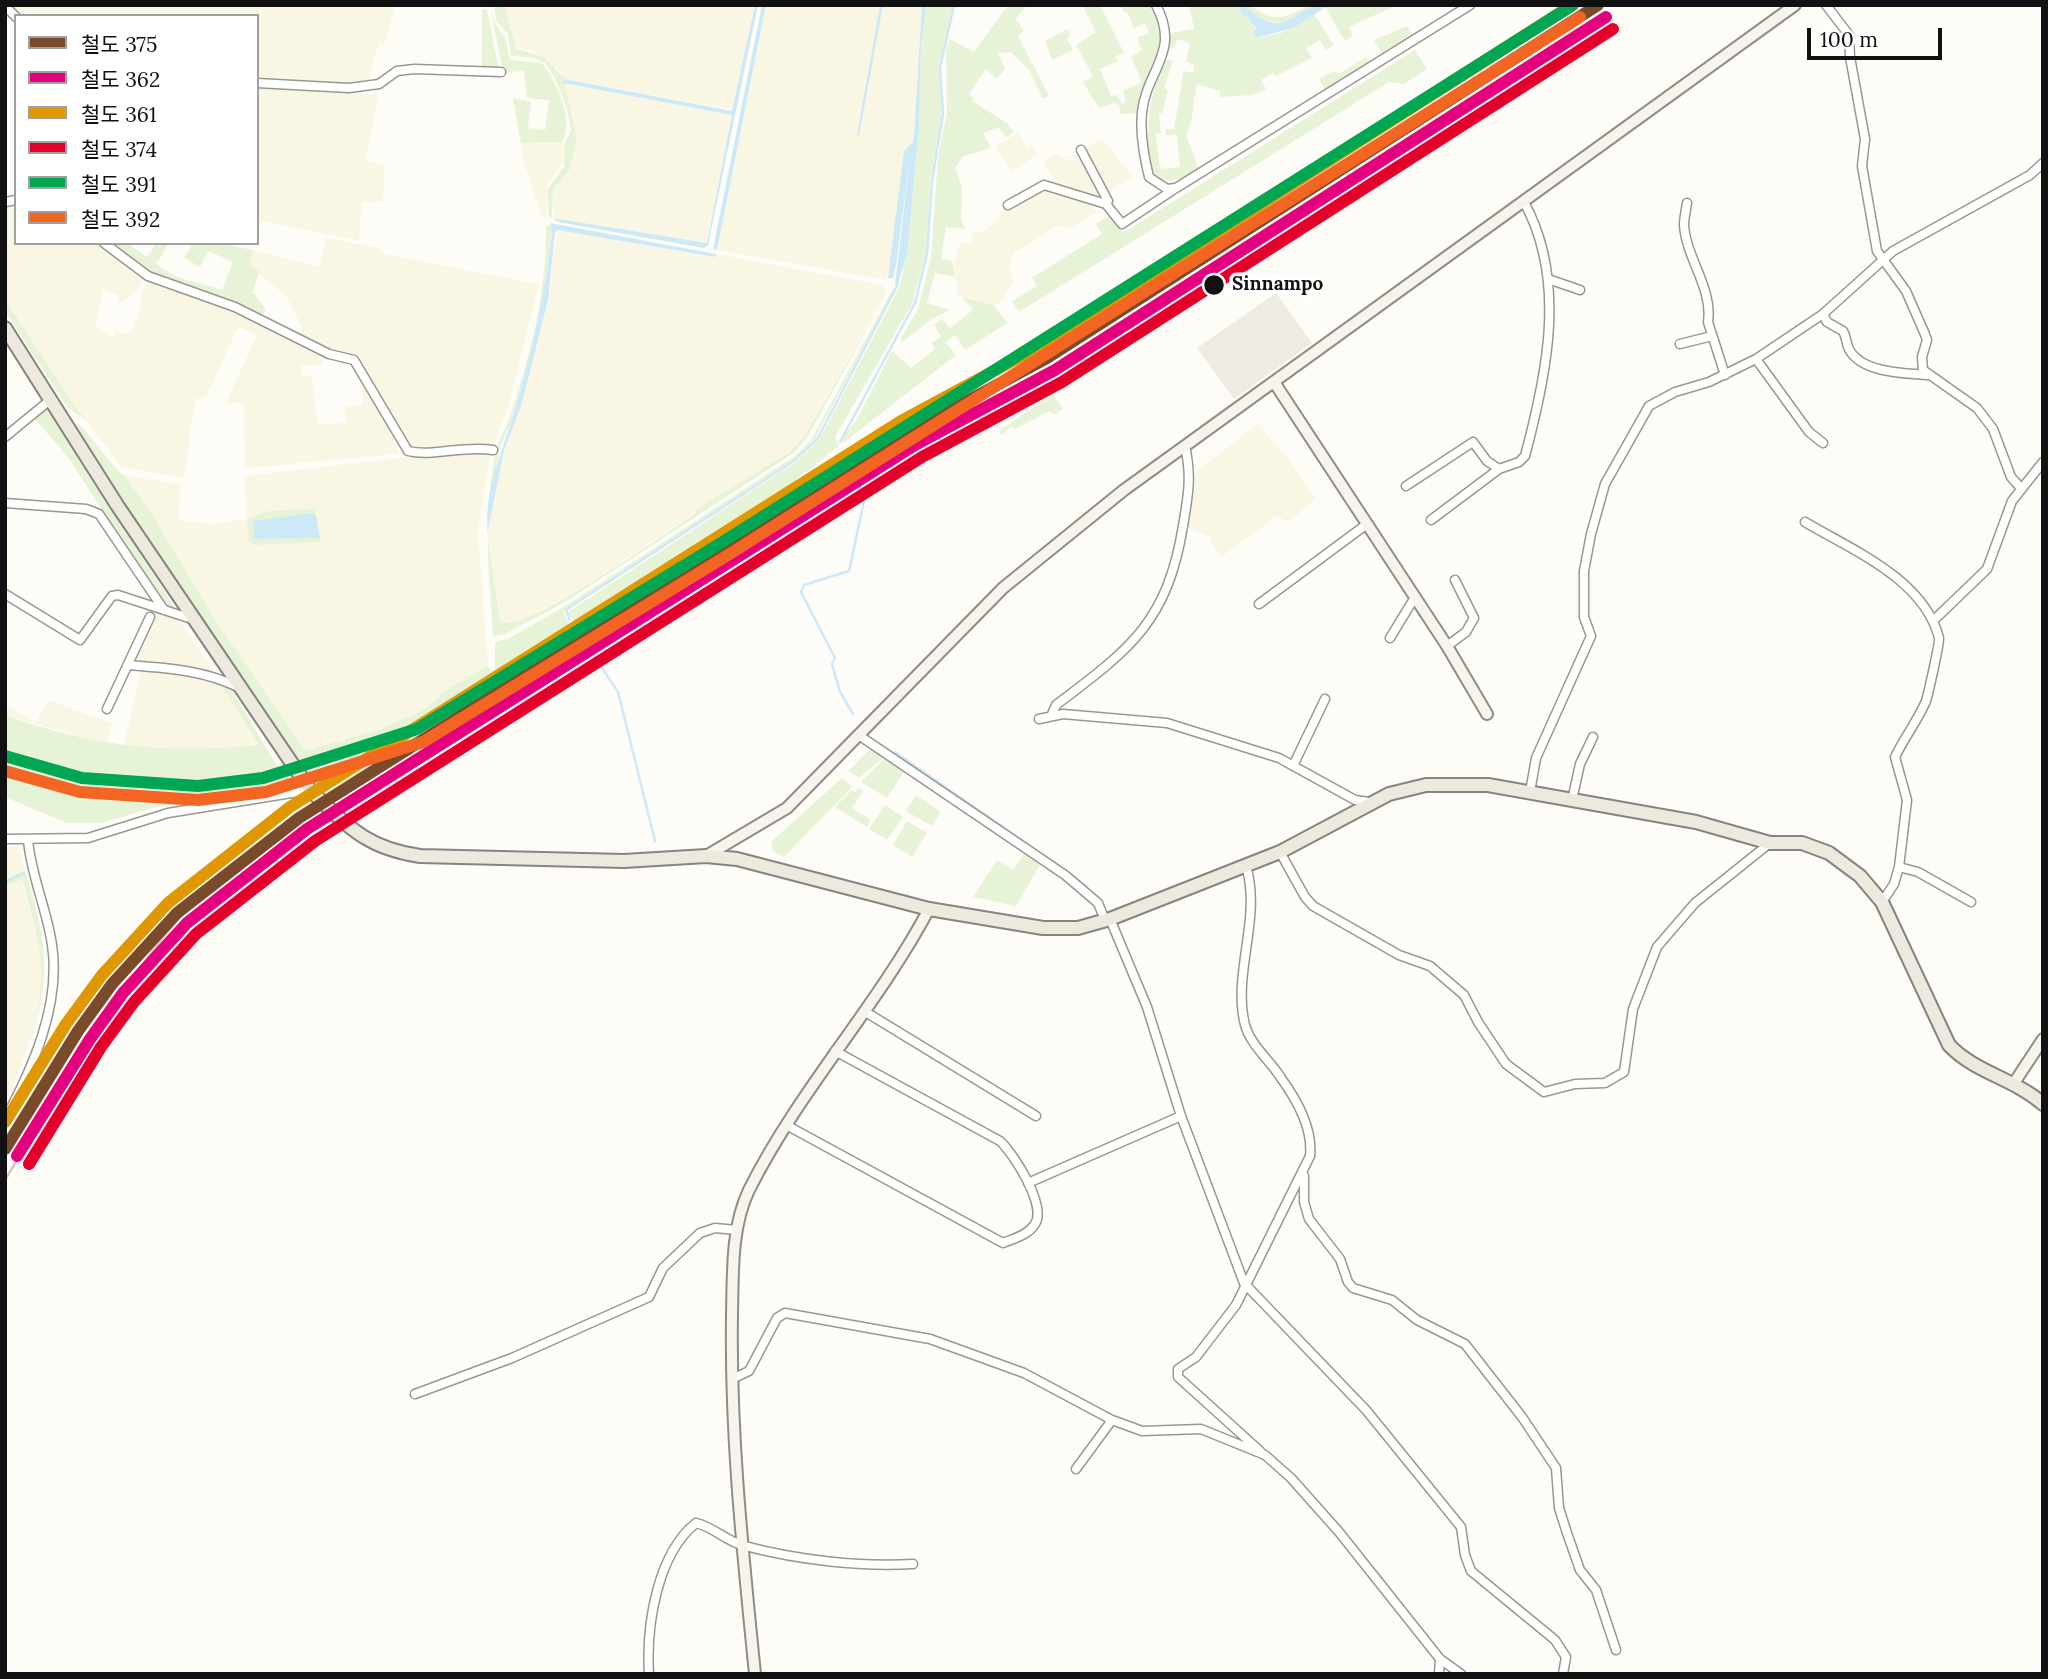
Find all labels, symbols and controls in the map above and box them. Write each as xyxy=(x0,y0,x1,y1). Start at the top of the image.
legend xyxy=(14,14,259,245)
scale bar xyxy=(1810,14,1945,58)
text: 100 m xyxy=(1820,26,1878,53)
text: 철도 375 xyxy=(81,31,157,58)
text: 철도 362 xyxy=(81,66,160,93)
text: 철도 361 xyxy=(81,101,157,128)
text: 철도 374 xyxy=(81,136,157,163)
text: 철도 391 xyxy=(81,171,157,198)
text: 철도 392 xyxy=(81,206,160,233)
marker: Sinnampo xyxy=(1202,273,1226,297)
place label: Sinnampo xyxy=(1232,274,1323,296)

